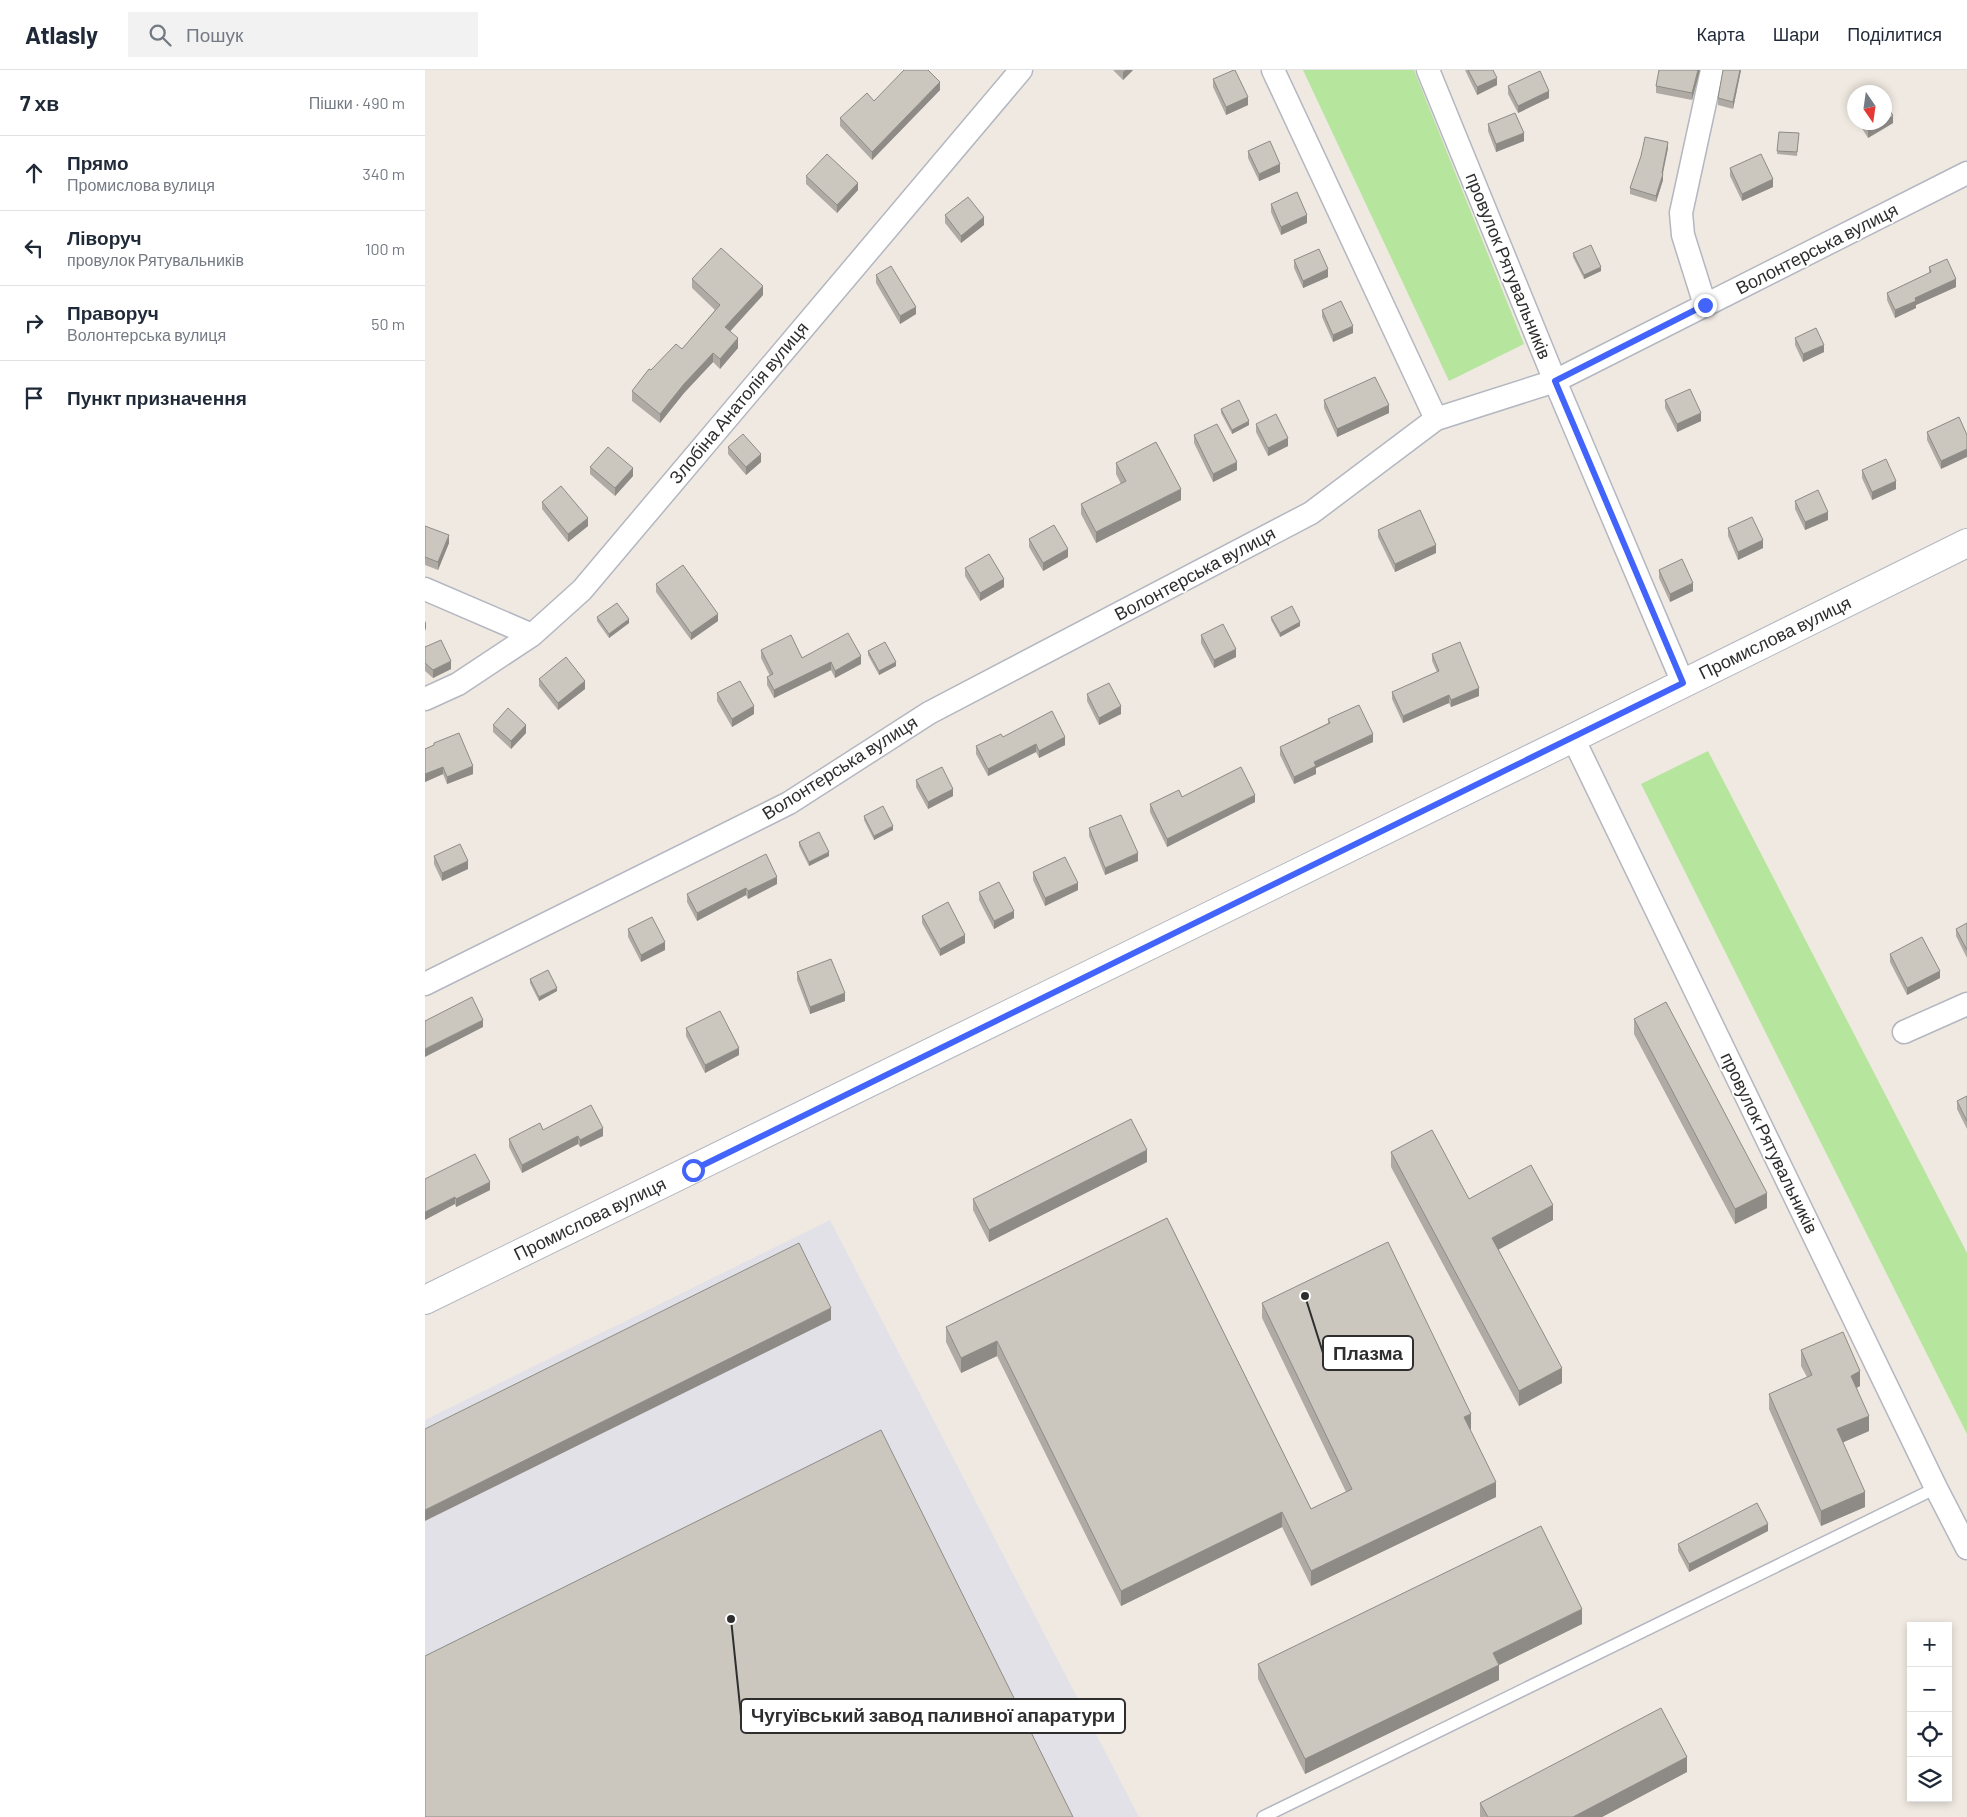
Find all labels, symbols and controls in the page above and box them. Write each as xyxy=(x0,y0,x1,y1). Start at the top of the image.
search box xyxy=(128,12,478,57)
text: Atlasly xyxy=(25,20,98,49)
icon: search xyxy=(146,21,174,49)
text: Пошук xyxy=(186,23,243,46)
text: Карта xyxy=(1697,23,1745,45)
text: Шари xyxy=(1773,23,1819,45)
text: Поділитися xyxy=(1847,23,1942,45)
north arrow xyxy=(1847,85,1892,130)
text: 7 хв xyxy=(20,90,59,115)
text: Пішки · 490 m xyxy=(309,93,405,112)
text: Прямо xyxy=(67,151,129,174)
icon: ahead xyxy=(20,159,48,187)
text: 340 m xyxy=(362,164,405,183)
street label: провулок Рятувальників xyxy=(1461,169,1556,362)
text: Промислова вулиця xyxy=(67,175,215,194)
street label: Волонтерська вулиця xyxy=(1732,198,1901,299)
text: Ліворуч xyxy=(67,226,142,249)
icon: left xyxy=(20,234,48,262)
text: 100 m xyxy=(365,239,405,258)
text: провулок Рятувальників xyxy=(67,250,244,269)
route end xyxy=(1694,294,1717,317)
text: Праворуч xyxy=(67,301,159,324)
icon: right xyxy=(20,309,48,337)
text: 50 m xyxy=(371,314,405,333)
street label: Злобіна Анатолія вулиця xyxy=(664,317,813,488)
text: Волонтерська вулиця xyxy=(67,325,226,344)
icon: arrive xyxy=(20,384,48,412)
text: Пункт призначення xyxy=(67,386,247,409)
street label: Волонтерська вулиця xyxy=(1110,521,1279,625)
street label: Промислова вулиця xyxy=(1695,591,1854,683)
street label: Волонтерська вулиця xyxy=(758,710,921,824)
street label: провулок Рятувальників xyxy=(1716,1048,1823,1237)
route start xyxy=(682,1159,705,1182)
street label: Промислова вулиця xyxy=(510,1172,669,1264)
callout: Плазма xyxy=(1323,1336,1413,1370)
text: Плазма xyxy=(1333,1341,1403,1364)
map controls xyxy=(1907,1622,1952,1802)
button: + xyxy=(1907,1622,1952,1667)
button: − xyxy=(1907,1667,1952,1712)
callout: Чугуївський завод паливної апаратури xyxy=(741,1699,1125,1733)
text: Чугуївський завод паливної апаратури xyxy=(751,1703,1115,1726)
button: locate xyxy=(1907,1712,1952,1757)
button: layers xyxy=(1907,1757,1952,1802)

